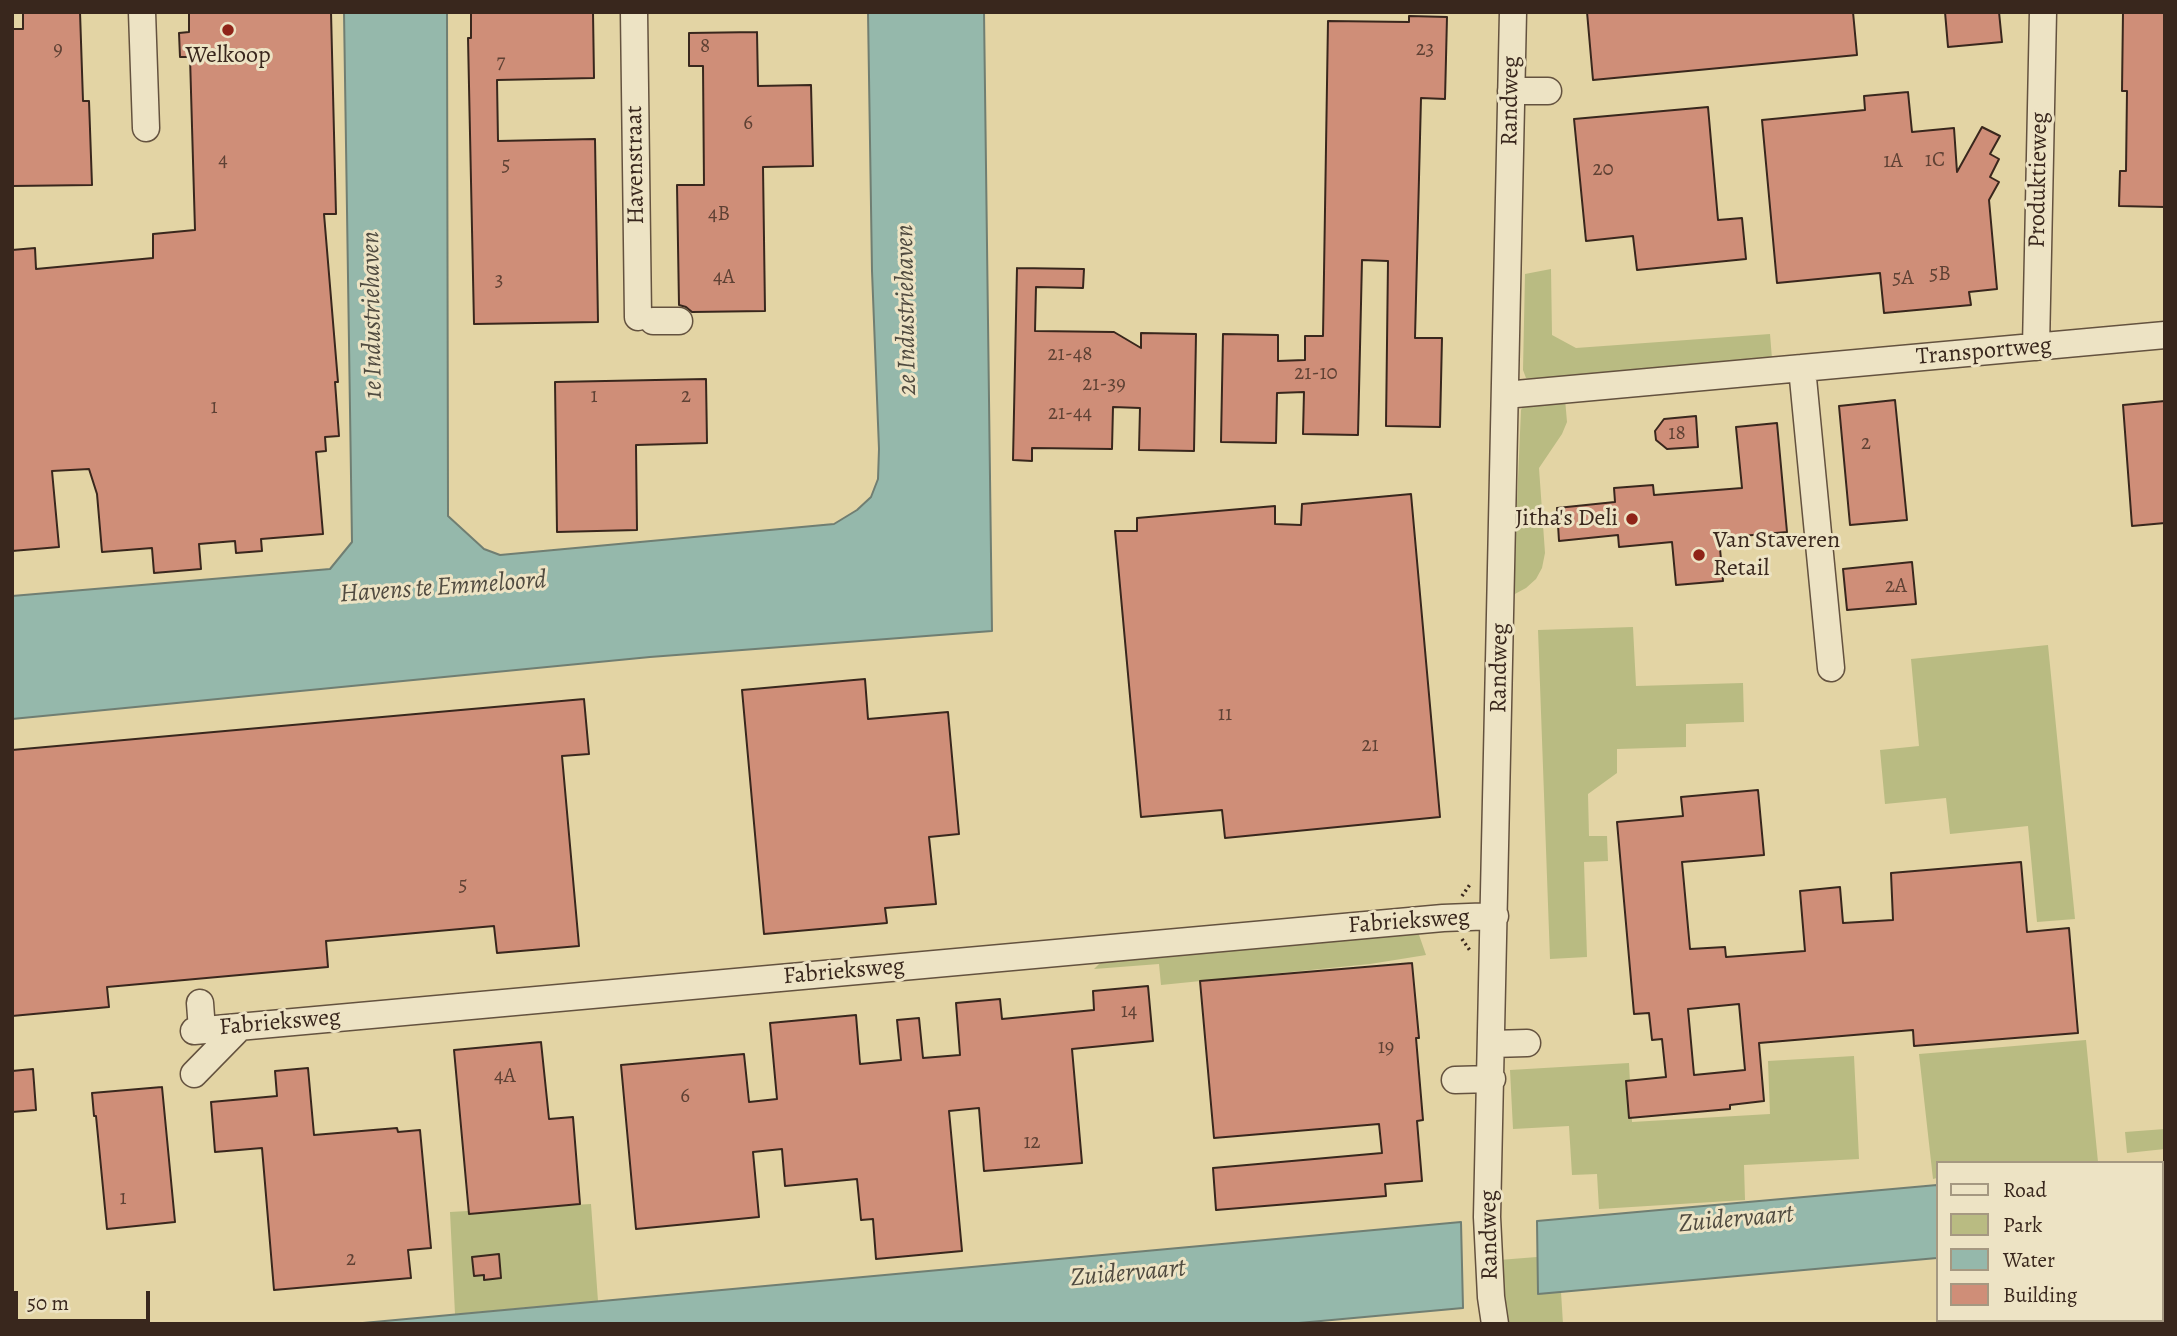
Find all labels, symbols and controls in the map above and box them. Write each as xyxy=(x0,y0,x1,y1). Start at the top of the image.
marker: Welkoop xyxy=(220,22,236,38)
house number: 8 xyxy=(700,34,710,60)
house number: 9 xyxy=(53,37,63,63)
house number: 23 xyxy=(1416,37,1434,63)
place label: Welkoop xyxy=(185,42,271,70)
house number: 7 xyxy=(497,50,505,76)
street label: Randweg xyxy=(1496,56,1526,146)
street label: Havenstraat xyxy=(621,105,651,225)
house number: 6 xyxy=(743,111,753,137)
street label: Produktieweg xyxy=(2023,112,2055,248)
house number: 4 xyxy=(218,148,228,174)
house number: 1C xyxy=(1925,148,1945,174)
house number: 1A xyxy=(1883,149,1903,175)
house number: 5 xyxy=(501,153,511,179)
house number: 20 xyxy=(1592,157,1614,183)
house number: 4B xyxy=(708,202,730,228)
water label: 2e Industriehaven xyxy=(890,224,924,396)
water label: 1e Industriehaven xyxy=(356,231,390,399)
house number: 5B xyxy=(1929,262,1951,288)
house number: 4A xyxy=(713,265,735,291)
house number: 5A xyxy=(1892,266,1914,292)
house number: 3 xyxy=(495,268,503,294)
street label: Transportweg xyxy=(1915,332,2053,372)
house number: 21-48 xyxy=(1048,342,1092,368)
house number: 21-10 xyxy=(1294,361,1338,387)
house number: 21-39 xyxy=(1082,372,1126,398)
house number: 1 xyxy=(590,384,598,410)
house number: 2 xyxy=(681,384,691,410)
house number: 1 xyxy=(210,395,218,421)
house number: 21-44 xyxy=(1048,401,1092,427)
house number: 18 xyxy=(1668,421,1686,447)
house number: 2 xyxy=(1861,431,1871,457)
place label: Jitha's Deli xyxy=(1515,505,1618,533)
marker: Jitha's Deli xyxy=(1624,511,1640,527)
place label: Van Staveren Retail xyxy=(1713,527,1840,583)
marker: Van Staveren Retail xyxy=(1691,547,1707,563)
water label: Havens te Emmeloord xyxy=(339,565,547,611)
house number: 2A xyxy=(1885,574,1907,600)
street label: Randweg xyxy=(1485,623,1515,713)
house number: 11 xyxy=(1218,702,1232,728)
house number: 21 xyxy=(1361,733,1379,759)
house number: 5 xyxy=(458,873,468,899)
street label: Fabrieksweg xyxy=(1347,903,1471,941)
street label: Fabrieksweg xyxy=(782,952,906,992)
house number: 14 xyxy=(1121,999,1137,1025)
street label: Fabrieksweg xyxy=(218,1003,342,1043)
house number: 19 xyxy=(1378,1035,1394,1061)
house number: 4A xyxy=(494,1064,516,1090)
house number: 6 xyxy=(680,1084,690,1110)
house number: 12 xyxy=(1023,1130,1041,1156)
legend xyxy=(1936,1161,2163,1322)
text: Road xyxy=(2003,1176,2047,1204)
house number: 1 xyxy=(119,1186,127,1212)
street label: Randweg xyxy=(1475,1190,1505,1280)
water label: Zuidervaart xyxy=(1677,1199,1795,1241)
text: Park xyxy=(2003,1211,2042,1239)
text: Water xyxy=(2003,1246,2055,1274)
house number: 2 xyxy=(346,1247,356,1273)
water label: Zuidervaart xyxy=(1069,1253,1187,1295)
scale bar xyxy=(18,1276,154,1320)
text: Building xyxy=(2003,1281,2077,1309)
text: 50 m xyxy=(27,1289,69,1317)

